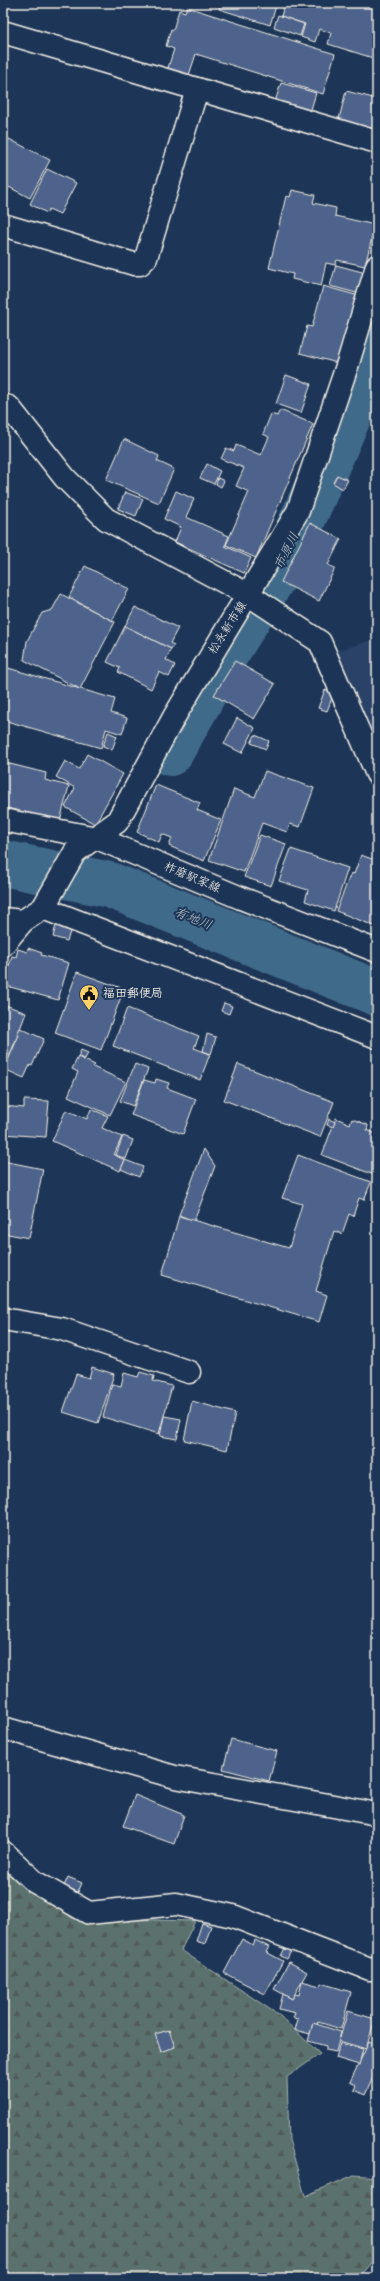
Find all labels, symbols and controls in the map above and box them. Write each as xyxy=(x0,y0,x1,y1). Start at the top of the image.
water label: 市原川 xyxy=(271,530,303,572)
street label: 松永新市線 xyxy=(205,598,251,658)
street label: 柞磨駅家線 xyxy=(161,859,223,897)
water label: 有地川 xyxy=(172,904,214,934)
public building icon: 福田郵便局 xyxy=(78,983,100,1011)
place label: 福田郵便局 xyxy=(103,986,163,1002)

